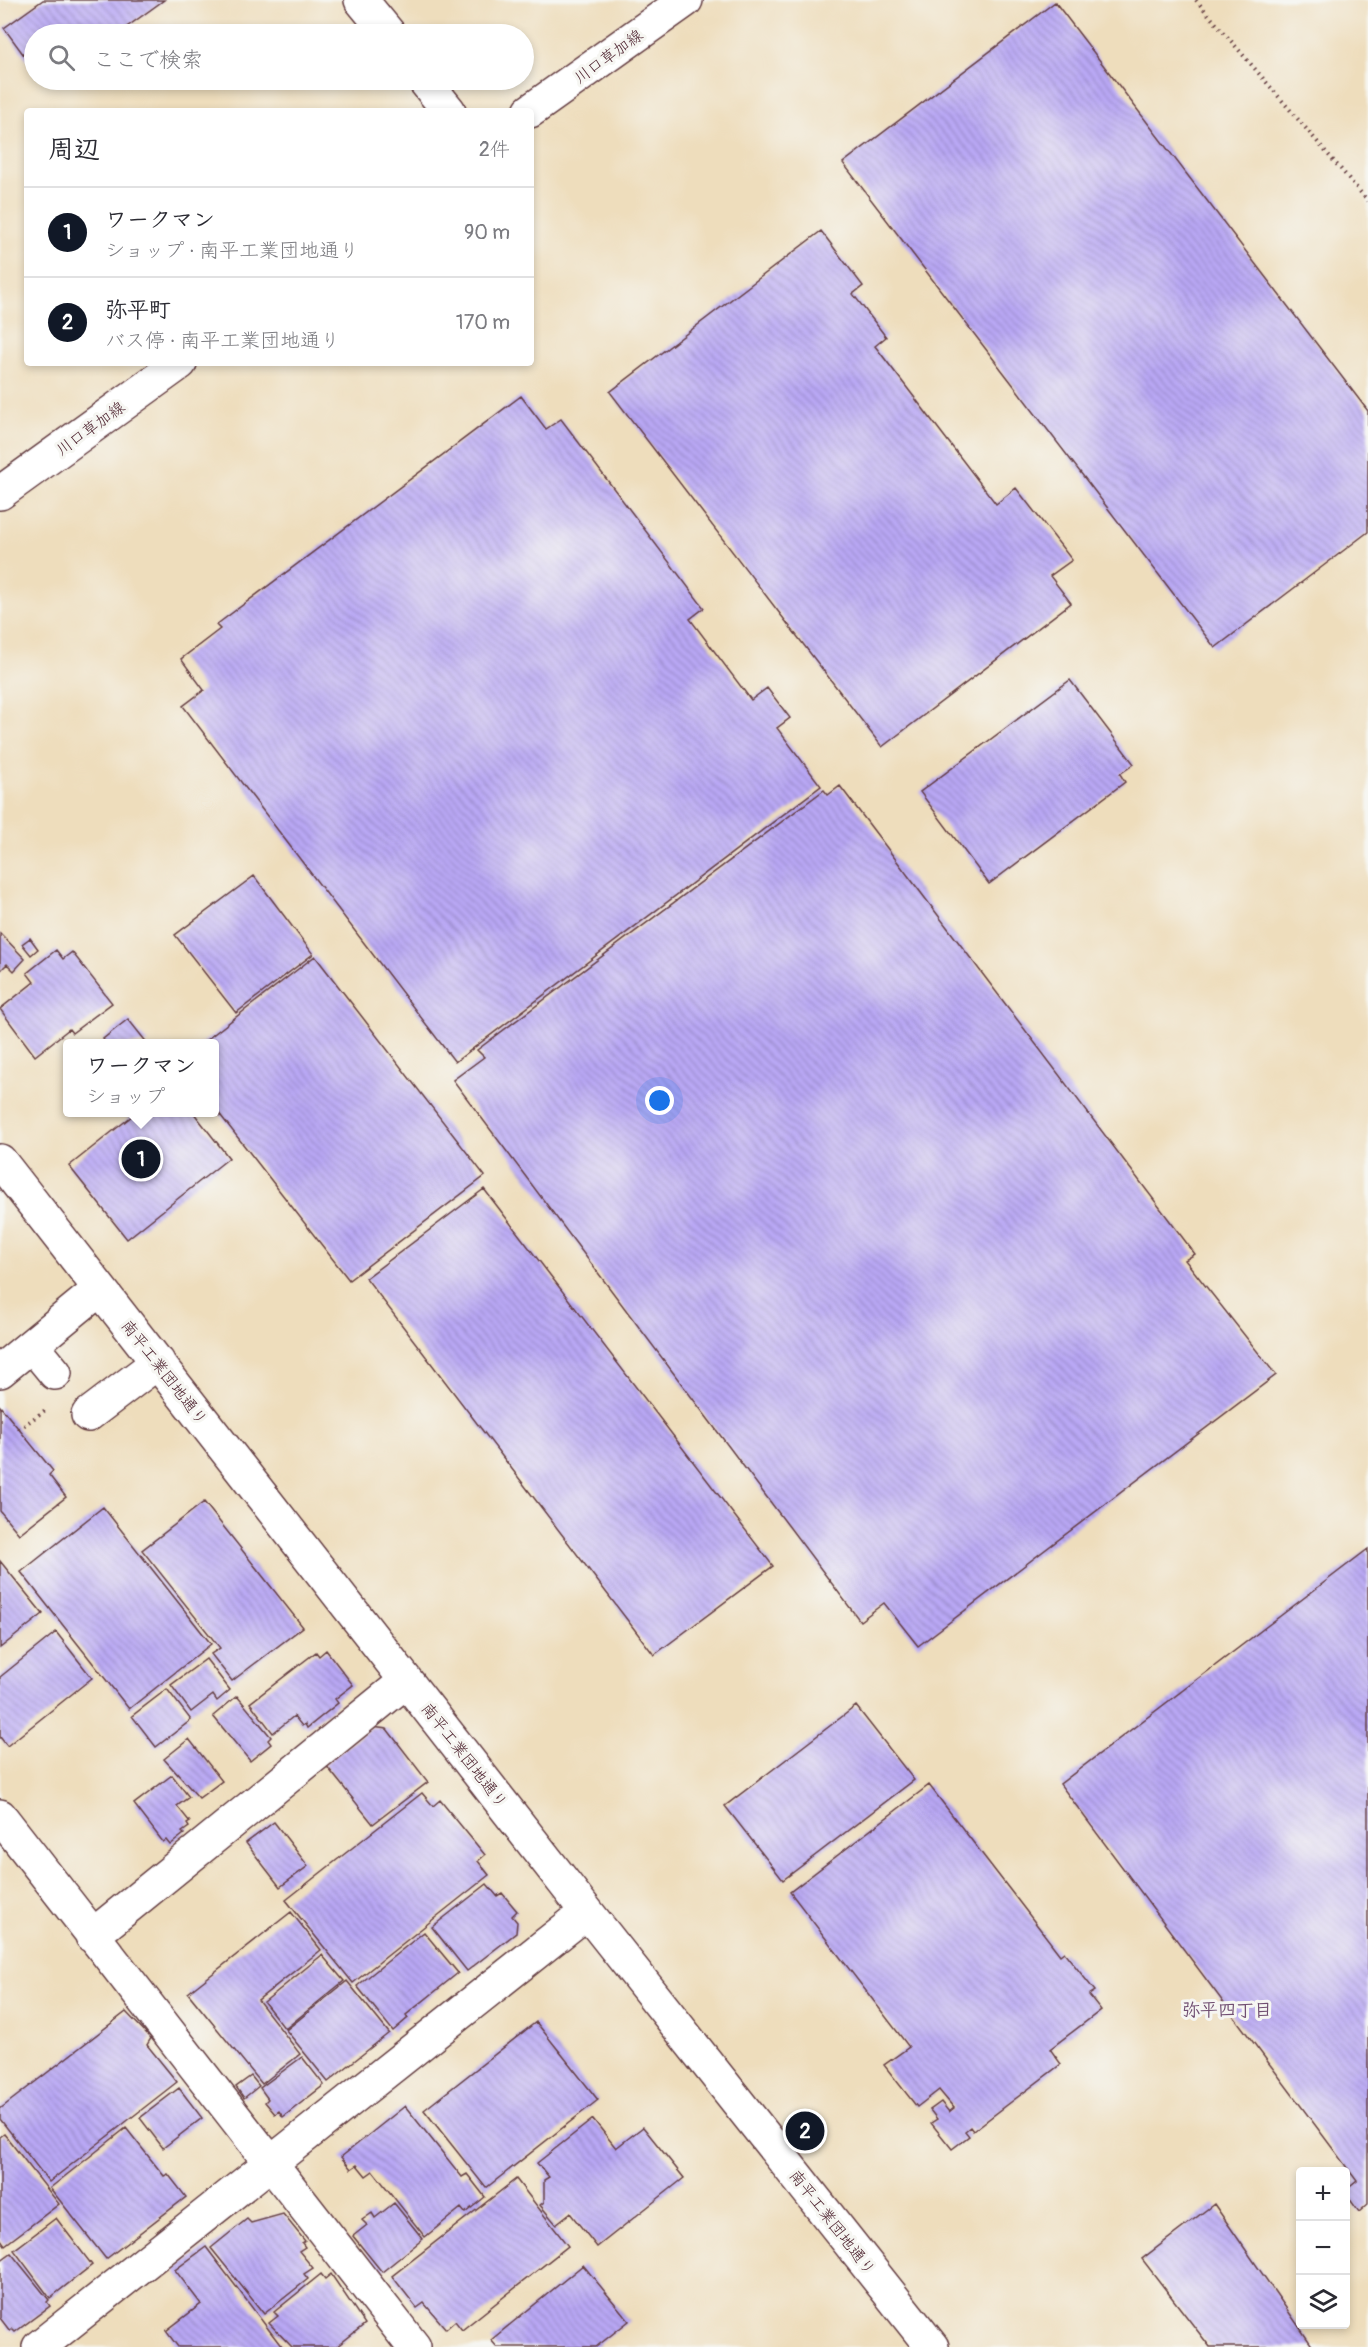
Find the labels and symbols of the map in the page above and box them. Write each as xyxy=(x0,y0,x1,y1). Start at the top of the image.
street label: 川口草加線 xyxy=(570,25,647,88)
street label: 川口草加線 xyxy=(52,397,129,460)
your location xyxy=(645,1086,674,1115)
pin: 1 xyxy=(122,1136,160,1182)
street label: 南平工業団地通り xyxy=(117,1316,211,1429)
street label: 南平工業団地通り xyxy=(417,1699,511,1812)
district label: 弥平四丁目 xyxy=(1182,1999,1272,2022)
pin: 2 xyxy=(786,2108,824,2154)
street label: 南平工業団地通り xyxy=(785,2166,879,2279)

